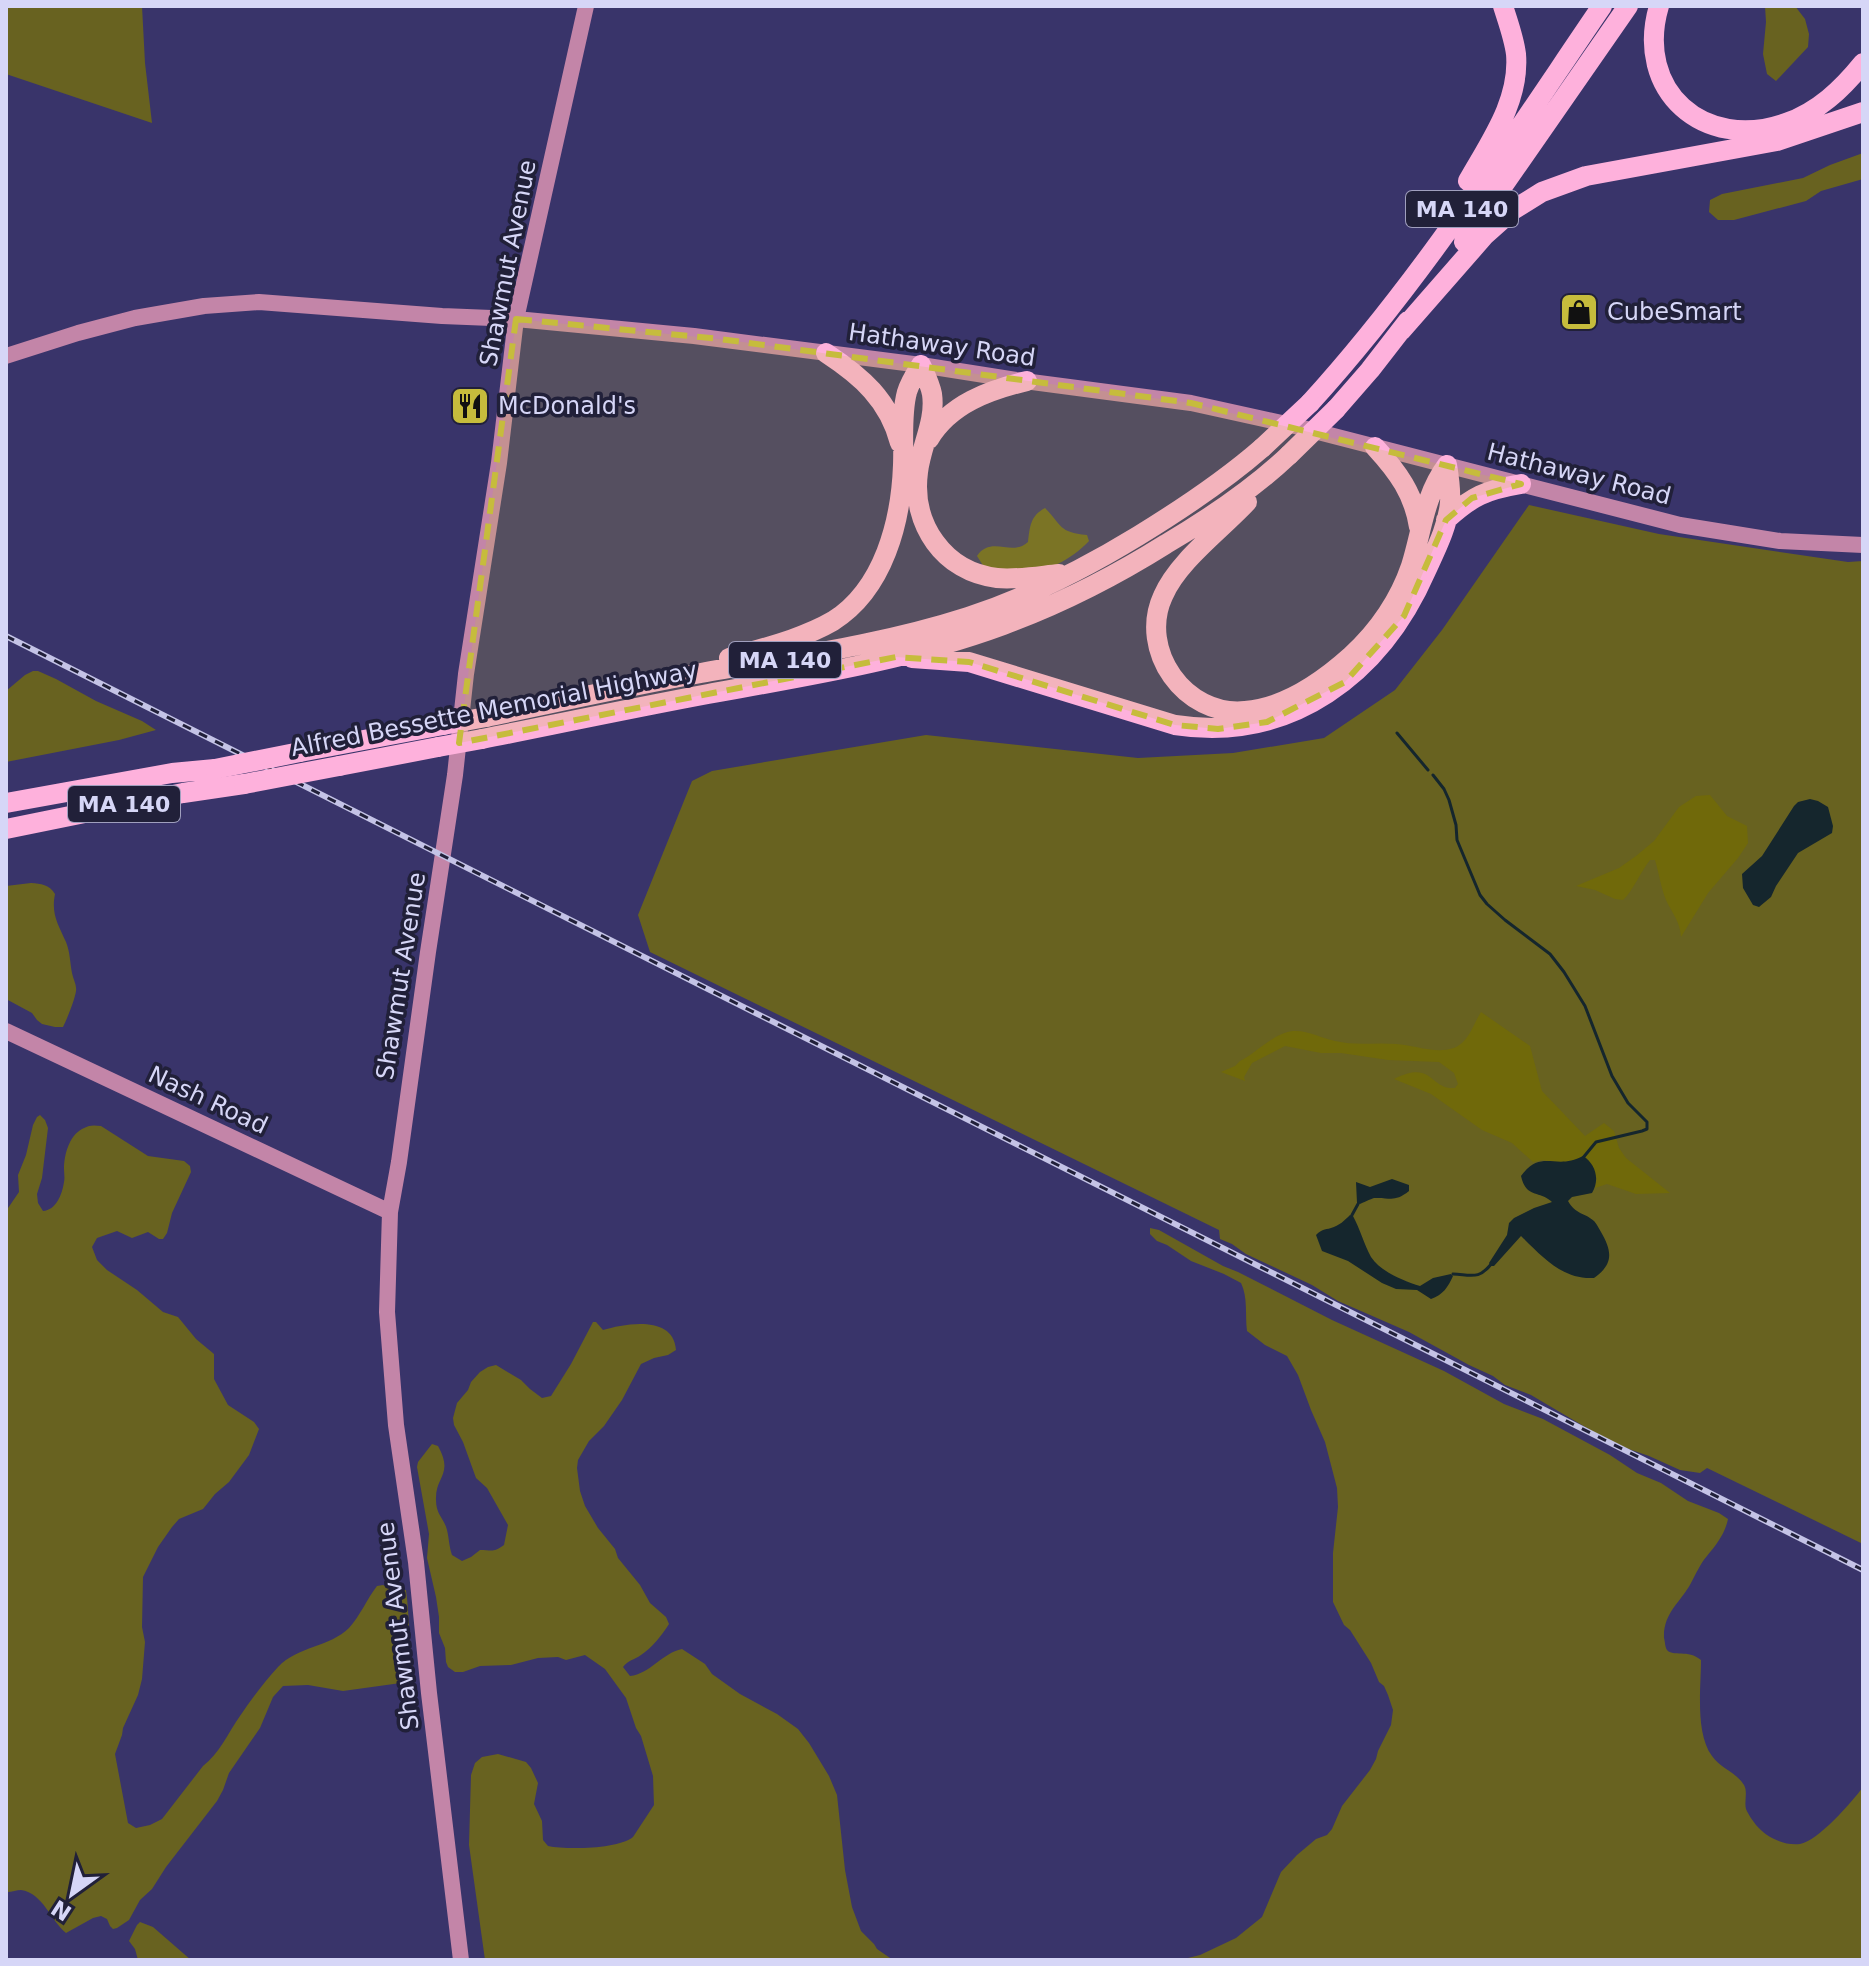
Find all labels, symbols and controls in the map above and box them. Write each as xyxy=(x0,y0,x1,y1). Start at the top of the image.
street label: Shawmut Avenue xyxy=(474,157,542,369)
road number: MA 140 xyxy=(1406,191,1518,227)
shop icon: CubeSmart xyxy=(1558,291,1600,333)
place label: CubeSmart xyxy=(1607,298,1742,326)
street label: Hathaway Road xyxy=(847,318,1037,372)
restaurant icon: McDonald's xyxy=(449,385,491,427)
place label: McDonald's xyxy=(498,392,636,420)
street label: Hathaway Road xyxy=(1484,438,1674,510)
road number: MA 140 xyxy=(729,642,841,678)
street label: Alfred Bessette Memorial Highway xyxy=(288,656,700,762)
road number: MA 140 xyxy=(68,786,180,822)
street label: Shawmut Avenue xyxy=(371,870,431,1082)
street label: Nash Road xyxy=(144,1060,272,1140)
street label: Shawmut Avenue xyxy=(371,1520,425,1732)
north arrow xyxy=(32,1854,112,1934)
text: N xyxy=(47,1895,76,1926)

